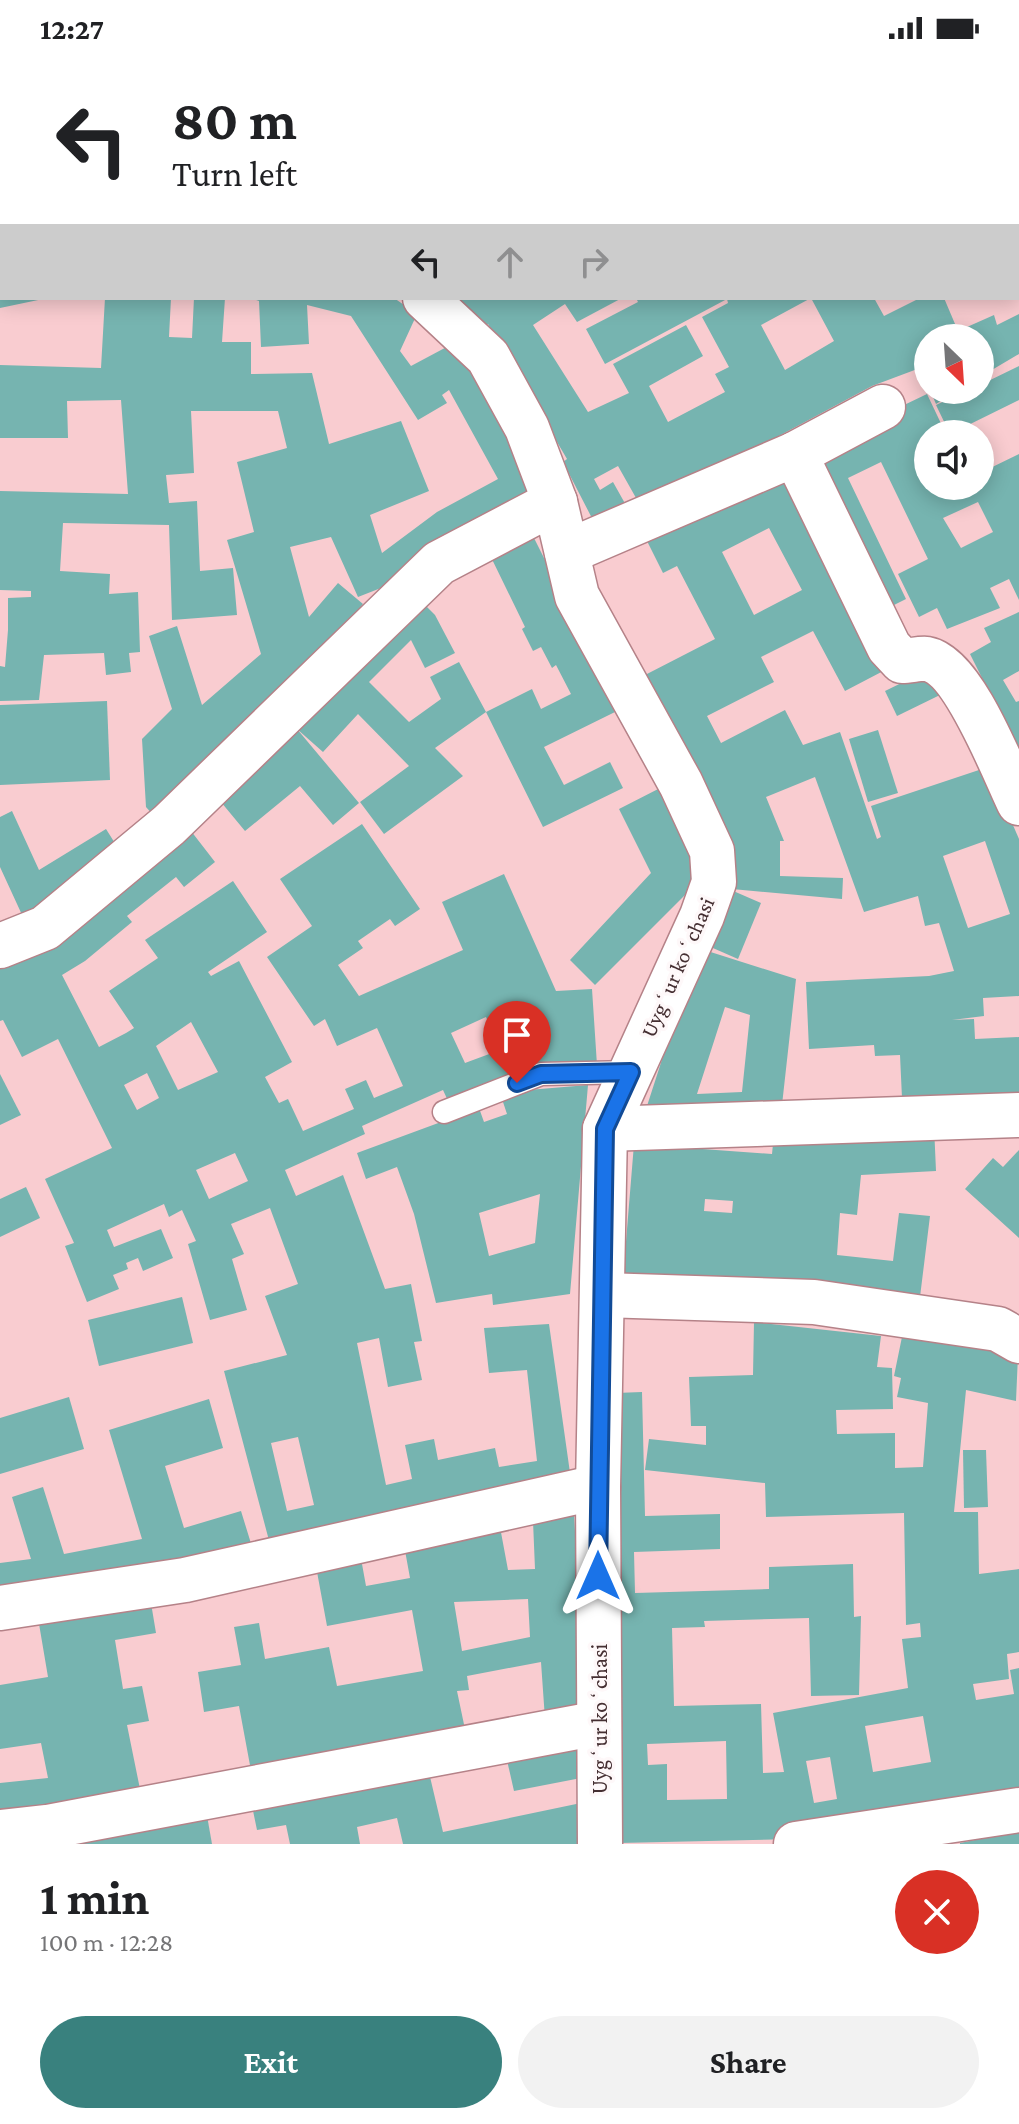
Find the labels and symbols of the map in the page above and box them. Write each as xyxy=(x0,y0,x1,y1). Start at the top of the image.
north arrow xyxy=(914,324,994,404)
street label: Uygʻur koʻchasi xyxy=(635,893,720,1041)
pin xyxy=(483,1001,551,1083)
position arrow xyxy=(556,1534,640,1618)
street label: Uygʻur koʻchasi xyxy=(587,1643,612,1794)

